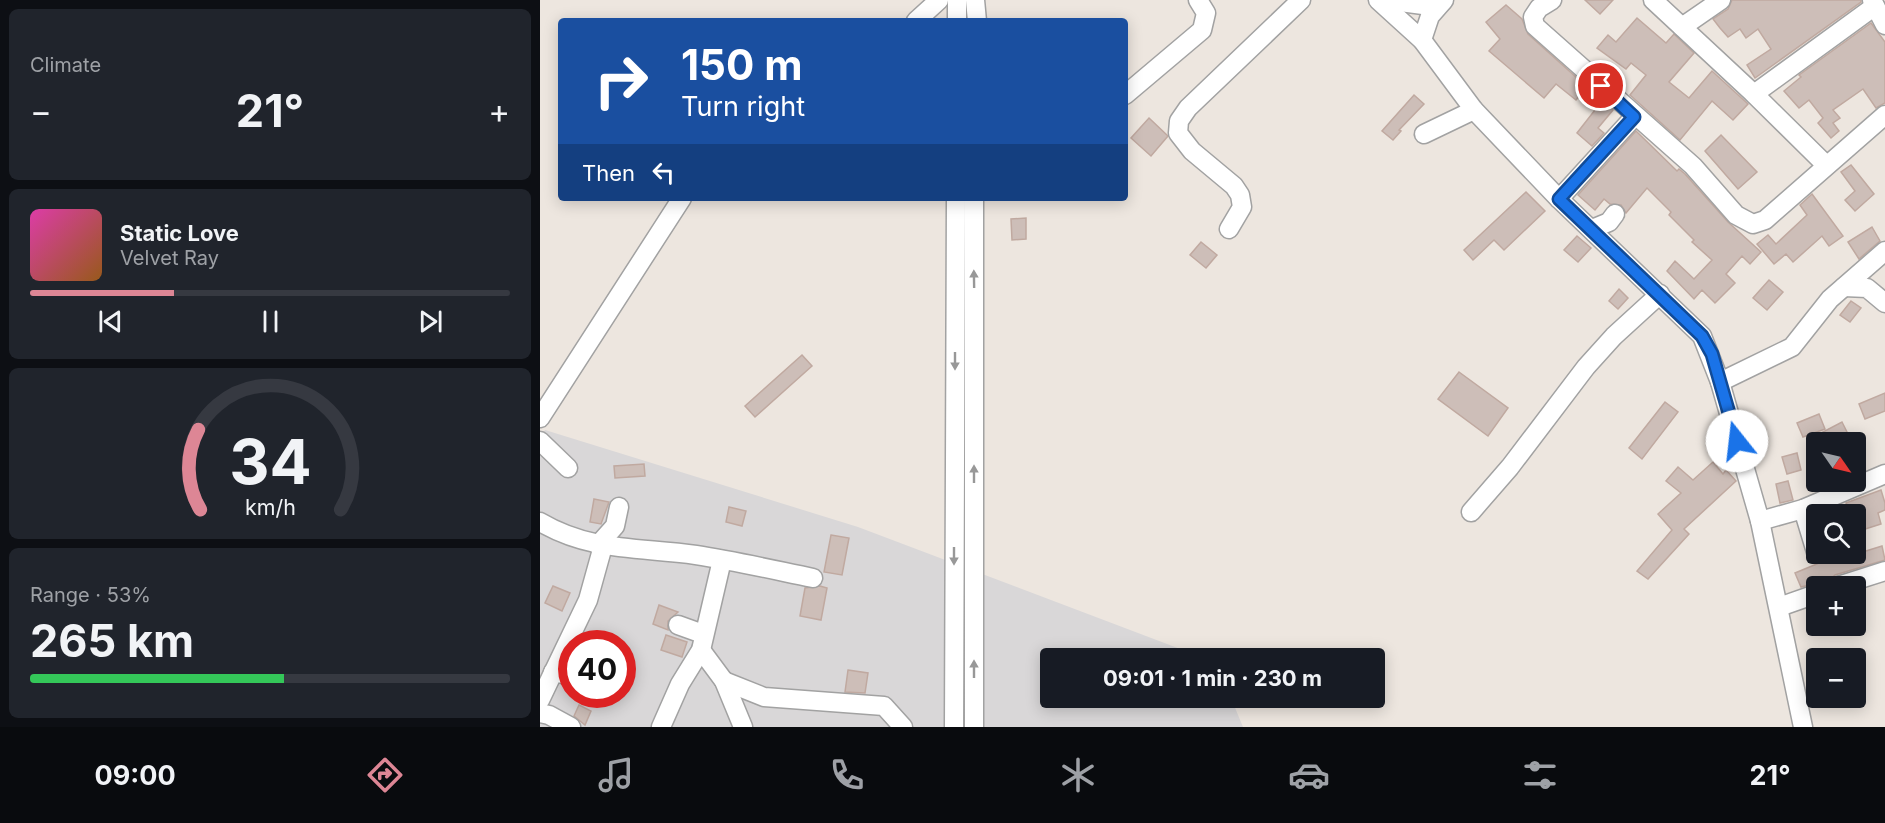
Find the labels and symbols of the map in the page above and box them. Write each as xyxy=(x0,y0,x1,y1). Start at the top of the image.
pin xyxy=(1575,60,1626,111)
one-way arrow xyxy=(969,269,979,288)
one-way arrow xyxy=(950,352,960,371)
position arrow xyxy=(1705,409,1769,473)
north arrow xyxy=(1806,432,1866,492)
one-way arrow xyxy=(969,464,979,483)
one-way arrow xyxy=(949,547,959,566)
speed limit sign: 40 xyxy=(558,630,636,708)
one-way arrow xyxy=(969,659,979,678)

